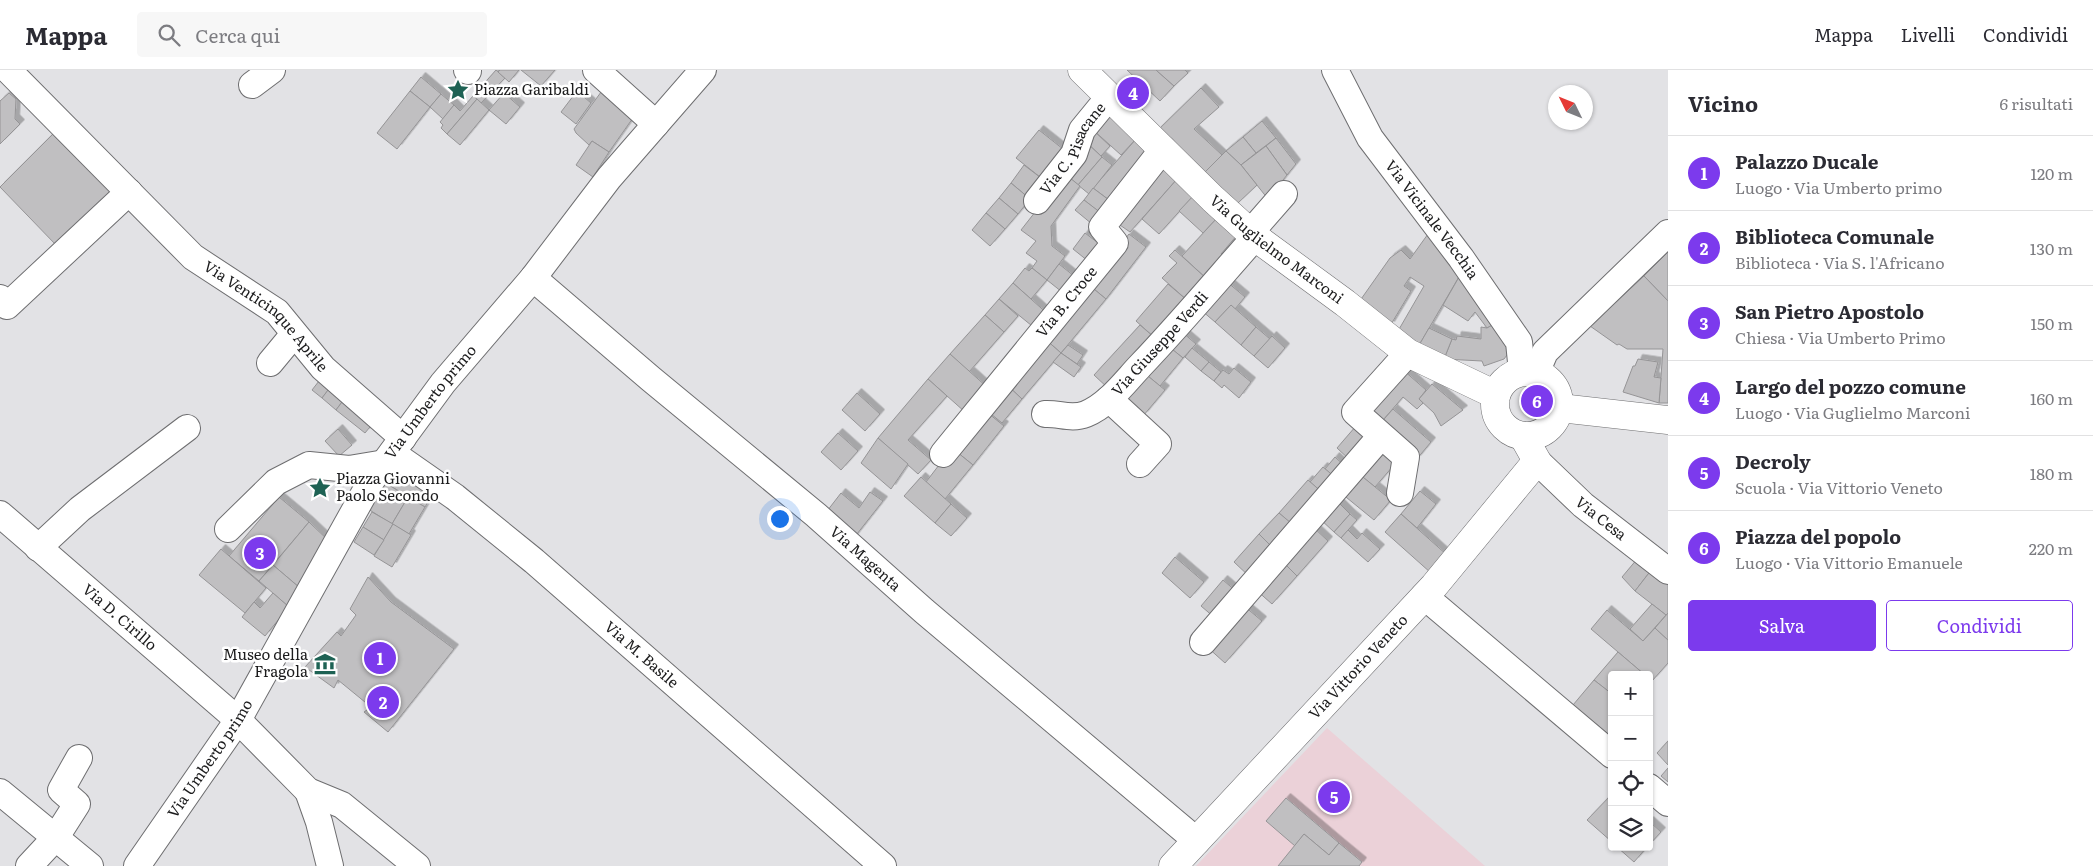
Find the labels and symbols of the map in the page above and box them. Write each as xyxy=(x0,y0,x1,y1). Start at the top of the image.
pin: 4 xyxy=(1117,74,1149,112)
place icon: Piazza Garibaldi xyxy=(445,77,471,103)
place label: Piazza Garibaldi xyxy=(474,77,589,100)
north arrow xyxy=(1548,85,1593,130)
street label: Via C. Pisacane xyxy=(1033,96,1110,199)
street label: Via Vicinale Vecchia xyxy=(1380,154,1486,284)
street label: Via Guglielmo Marconi xyxy=(1205,188,1349,308)
street label: Via Venticinque Aprile xyxy=(200,254,335,376)
street label: Via B. Croce xyxy=(1029,260,1102,342)
street label: Via Giuseppe Verdi xyxy=(1105,285,1213,401)
street label: Via Umberto primo xyxy=(378,339,481,463)
pin: 6 xyxy=(1521,382,1553,420)
place label: Piazza Giovanni Paolo Secondo xyxy=(336,466,450,506)
place icon: Piazza Giovanni Paolo Secondo xyxy=(307,475,333,501)
street label: Via Cesa xyxy=(1571,490,1633,546)
your location xyxy=(767,506,793,532)
street label: Via Magenta xyxy=(825,519,908,596)
pin: 3 xyxy=(244,534,276,572)
street label: Via D. Cirillo xyxy=(78,577,163,655)
street label: Via Vittorio Veneto xyxy=(1302,608,1412,724)
street label: Via M. Basile xyxy=(600,615,685,693)
pin: 1 xyxy=(364,639,396,677)
place label: Museo della Fragola xyxy=(223,642,309,682)
museum icon: Museo della Fragola xyxy=(312,651,338,677)
pin: 2 xyxy=(367,683,399,721)
street label: Via Umberto primo xyxy=(161,694,258,822)
pin: 5 xyxy=(1318,778,1350,816)

